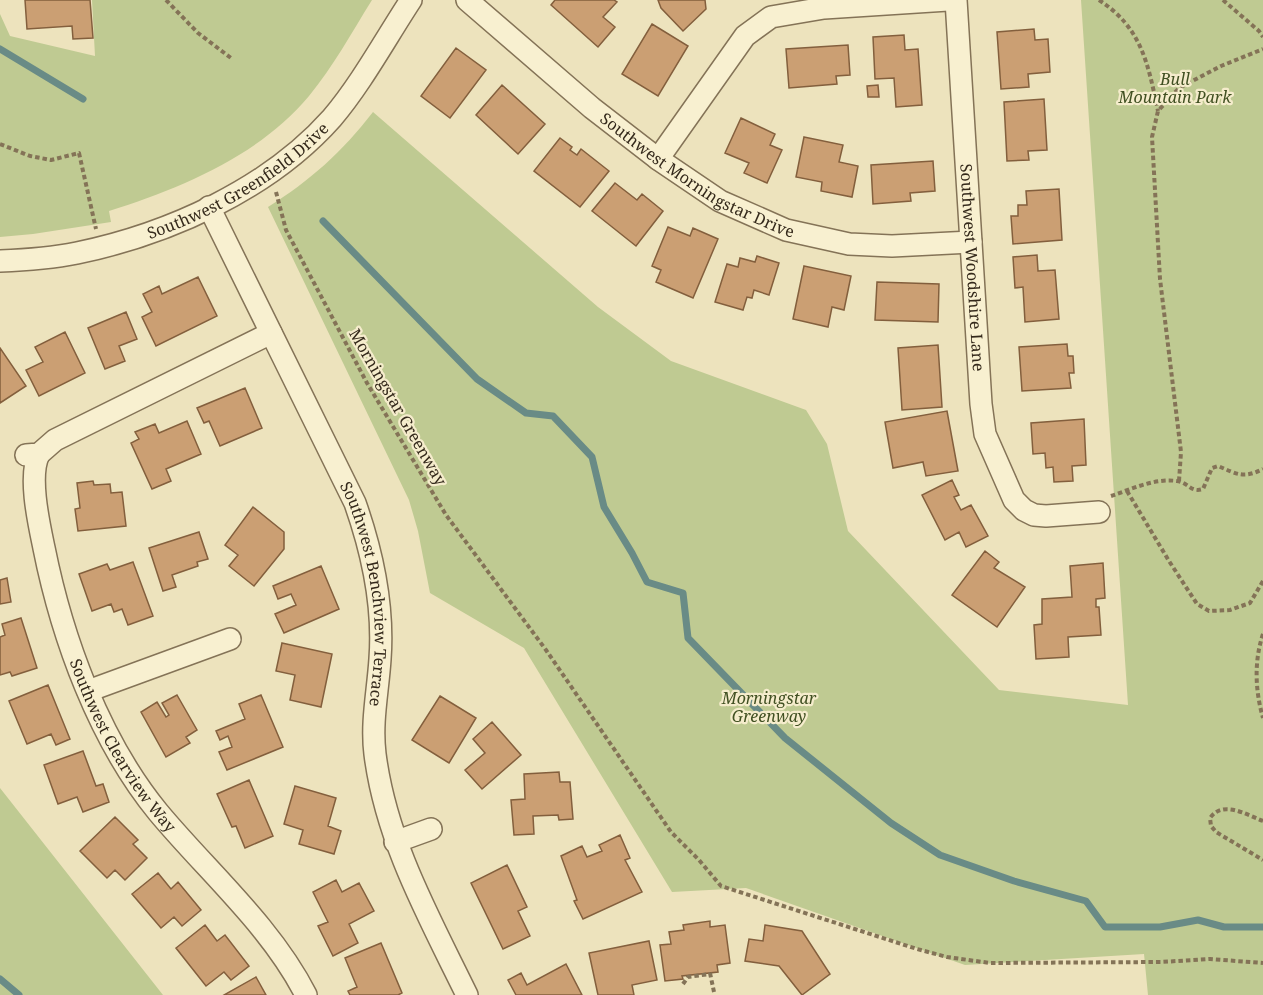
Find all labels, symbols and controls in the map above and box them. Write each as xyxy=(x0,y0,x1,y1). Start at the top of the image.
park label: Bull Mountain Park xyxy=(1118,68,1232,108)
street label: Southwest Morningstar Drive xyxy=(596,107,796,242)
street label: Southwest Greenfield Drive xyxy=(144,117,333,244)
street label: Southwest Woodshire Lane xyxy=(955,163,990,372)
street label: Morningstar Greenway xyxy=(344,325,452,490)
street label: Southwest Benchview Terrace xyxy=(335,478,392,707)
street label: Southwest Clearview Way xyxy=(65,656,182,837)
park label: Morningstar Greenway xyxy=(721,687,817,727)

